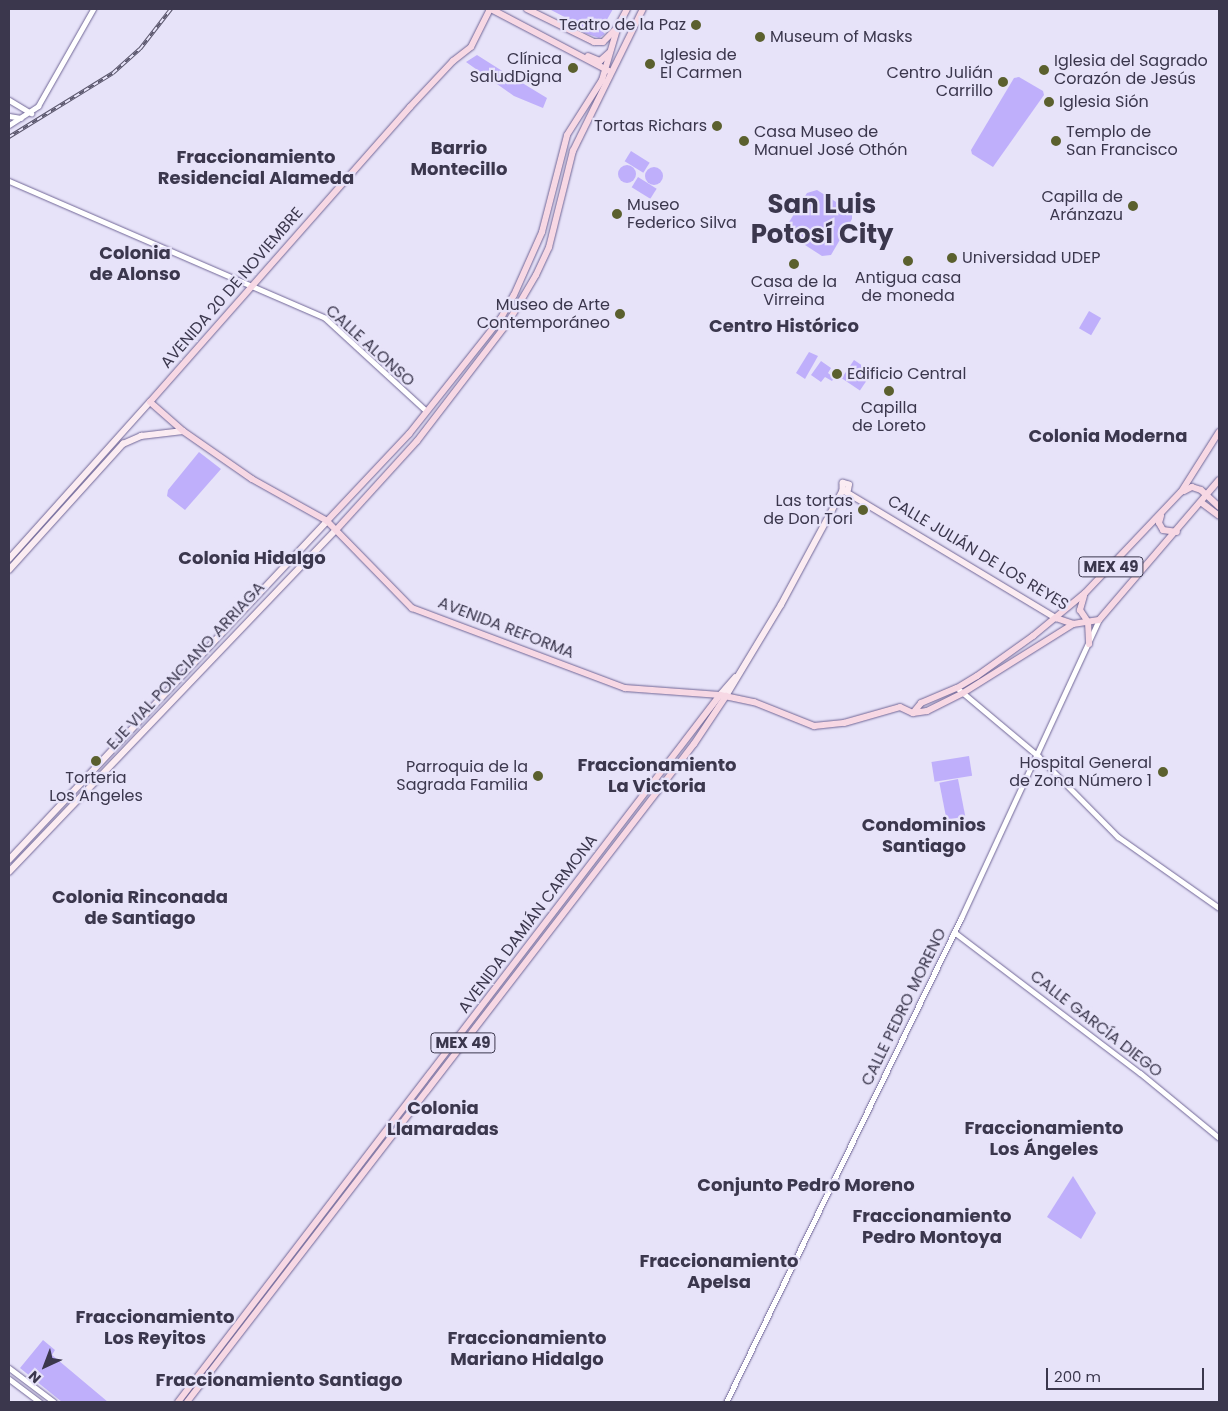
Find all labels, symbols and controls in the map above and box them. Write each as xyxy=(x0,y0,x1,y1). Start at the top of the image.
place label: Teatro de la Paz xyxy=(559,15,686,35)
marker: Teatro de la Paz xyxy=(690,19,702,31)
place label: Museum of Masks xyxy=(770,27,913,47)
marker: Museum of Masks xyxy=(754,31,766,43)
place label: Iglesia de El Carmen xyxy=(660,45,742,83)
place label: Clínica SaludDigna xyxy=(470,49,562,87)
place label: Iglesia del Sagrado Corazón de Jesús xyxy=(1054,51,1208,89)
marker: Iglesia de El Carmen xyxy=(644,58,656,70)
marker: Clínica SaludDigna xyxy=(566,61,580,75)
place label: Centro Julián Carrillo xyxy=(887,63,993,101)
marker: Iglesia del Sagrado Corazón de Jesús xyxy=(1038,64,1050,76)
marker: Centro Julián Carrillo xyxy=(997,76,1009,88)
place label: Iglesia Sión xyxy=(1059,92,1149,112)
marker: Iglesia Sión xyxy=(1043,96,1055,108)
place label: Tortas Richars xyxy=(594,116,707,136)
marker: Tortas Richars xyxy=(711,120,723,132)
place label: Casa Museo de Manuel José Othón xyxy=(754,122,908,160)
place label: Templo de San Francisco xyxy=(1066,122,1178,160)
marker: Casa Museo de Manuel José Othón xyxy=(738,135,750,147)
marker: Templo de San Francisco xyxy=(1050,135,1062,147)
district label: Barrio Montecillo xyxy=(411,138,507,180)
district label: Fraccionamiento Residencial Alameda xyxy=(158,147,354,190)
place label: Capilla de Aránzazu xyxy=(1041,187,1123,225)
district label: San Luis Potosí City xyxy=(751,189,893,250)
place label: Museo Federico Silva xyxy=(627,195,737,233)
marker: Capilla de Aránzazu xyxy=(1127,200,1139,212)
street label: AVENIDA 20 DE NOVIEMBRE xyxy=(157,204,307,372)
marker: Museo Federico Silva xyxy=(611,208,623,220)
district label: Colonia de Alonso xyxy=(90,243,180,286)
place label: Universidad UDEP xyxy=(962,248,1100,268)
marker: Universidad UDEP xyxy=(946,252,958,264)
marker: Antigua casa de moneda xyxy=(902,255,914,267)
marker: Casa de la Virreina xyxy=(788,258,800,270)
place label: Antigua casa de moneda xyxy=(855,268,961,306)
place label: Casa de la Virreina xyxy=(751,272,837,310)
place label: Museo de Arte Contemporáneo xyxy=(477,295,610,333)
street label: CALLE ALONSO xyxy=(322,301,418,391)
marker: Museo de Arte Contemporáneo xyxy=(614,308,626,320)
district label: Centro Histórico xyxy=(709,315,859,337)
place label: Edificio Central xyxy=(847,364,966,384)
marker: Edificio Central xyxy=(831,368,843,380)
marker: Capilla de Loreto xyxy=(883,385,895,397)
place label: Capilla de Loreto xyxy=(852,398,926,436)
district label: Colonia Moderna xyxy=(1029,425,1187,447)
place label: Las tortas de Don Tori xyxy=(763,491,853,529)
street label: CALLE JULIÁN DE LOS REYES xyxy=(884,491,1072,615)
marker: Las tortas de Don Tori xyxy=(857,504,869,516)
district label: Colonia Hidalgo xyxy=(178,547,326,569)
road number: MEX 49 xyxy=(1077,554,1145,580)
street label: EJE VIAL PONCIANO ARRIAGA xyxy=(103,578,269,754)
street label: AVENIDA REFORMA xyxy=(435,593,577,663)
place label: Hospital General de Zona Número 1 xyxy=(1009,753,1152,791)
marker: Torteria Los Angeles xyxy=(90,755,102,767)
district label: Fraccionamiento La Victoria xyxy=(577,755,737,798)
place label: Parroquia de la Sagrada Familia xyxy=(396,757,528,795)
marker: Hospital General de Zona Número 1 xyxy=(1156,765,1170,779)
place label: Torteria Los Angeles xyxy=(49,768,143,806)
marker: Parroquia de la Sagrada Familia xyxy=(532,770,544,782)
district label: Condominios Santiago xyxy=(862,815,986,858)
street label: AVENIDA DAMIÁN CARMONA xyxy=(455,831,601,1017)
district label: Colonia Rinconada de Santiago xyxy=(52,887,228,930)
street label: CALLE PEDRO MORENO xyxy=(857,925,951,1089)
street label: CALLE GARCÍA DIEGO xyxy=(1026,966,1166,1082)
road number: MEX 49 xyxy=(429,1030,497,1056)
district label: Colonia Llamaradas xyxy=(387,1098,499,1140)
district label: Fraccionamiento Los Ángeles xyxy=(964,1118,1124,1160)
district label: Conjunto Pedro Moreno xyxy=(697,1174,915,1196)
district label: Fraccionamiento Pedro Montoya xyxy=(852,1206,1012,1248)
district label: Fraccionamiento Apelsa xyxy=(639,1251,799,1294)
district label: Fraccionamiento Los Reyitos xyxy=(75,1307,235,1350)
district label: Fraccionamiento Mariano Hidalgo xyxy=(447,1328,607,1370)
north arrow xyxy=(20,1341,70,1391)
scale bar xyxy=(1048,1358,1206,1390)
text: N xyxy=(24,1366,45,1388)
text: 200 m xyxy=(1054,1366,1101,1387)
district label: Fraccionamiento Santiago xyxy=(156,1369,402,1391)

